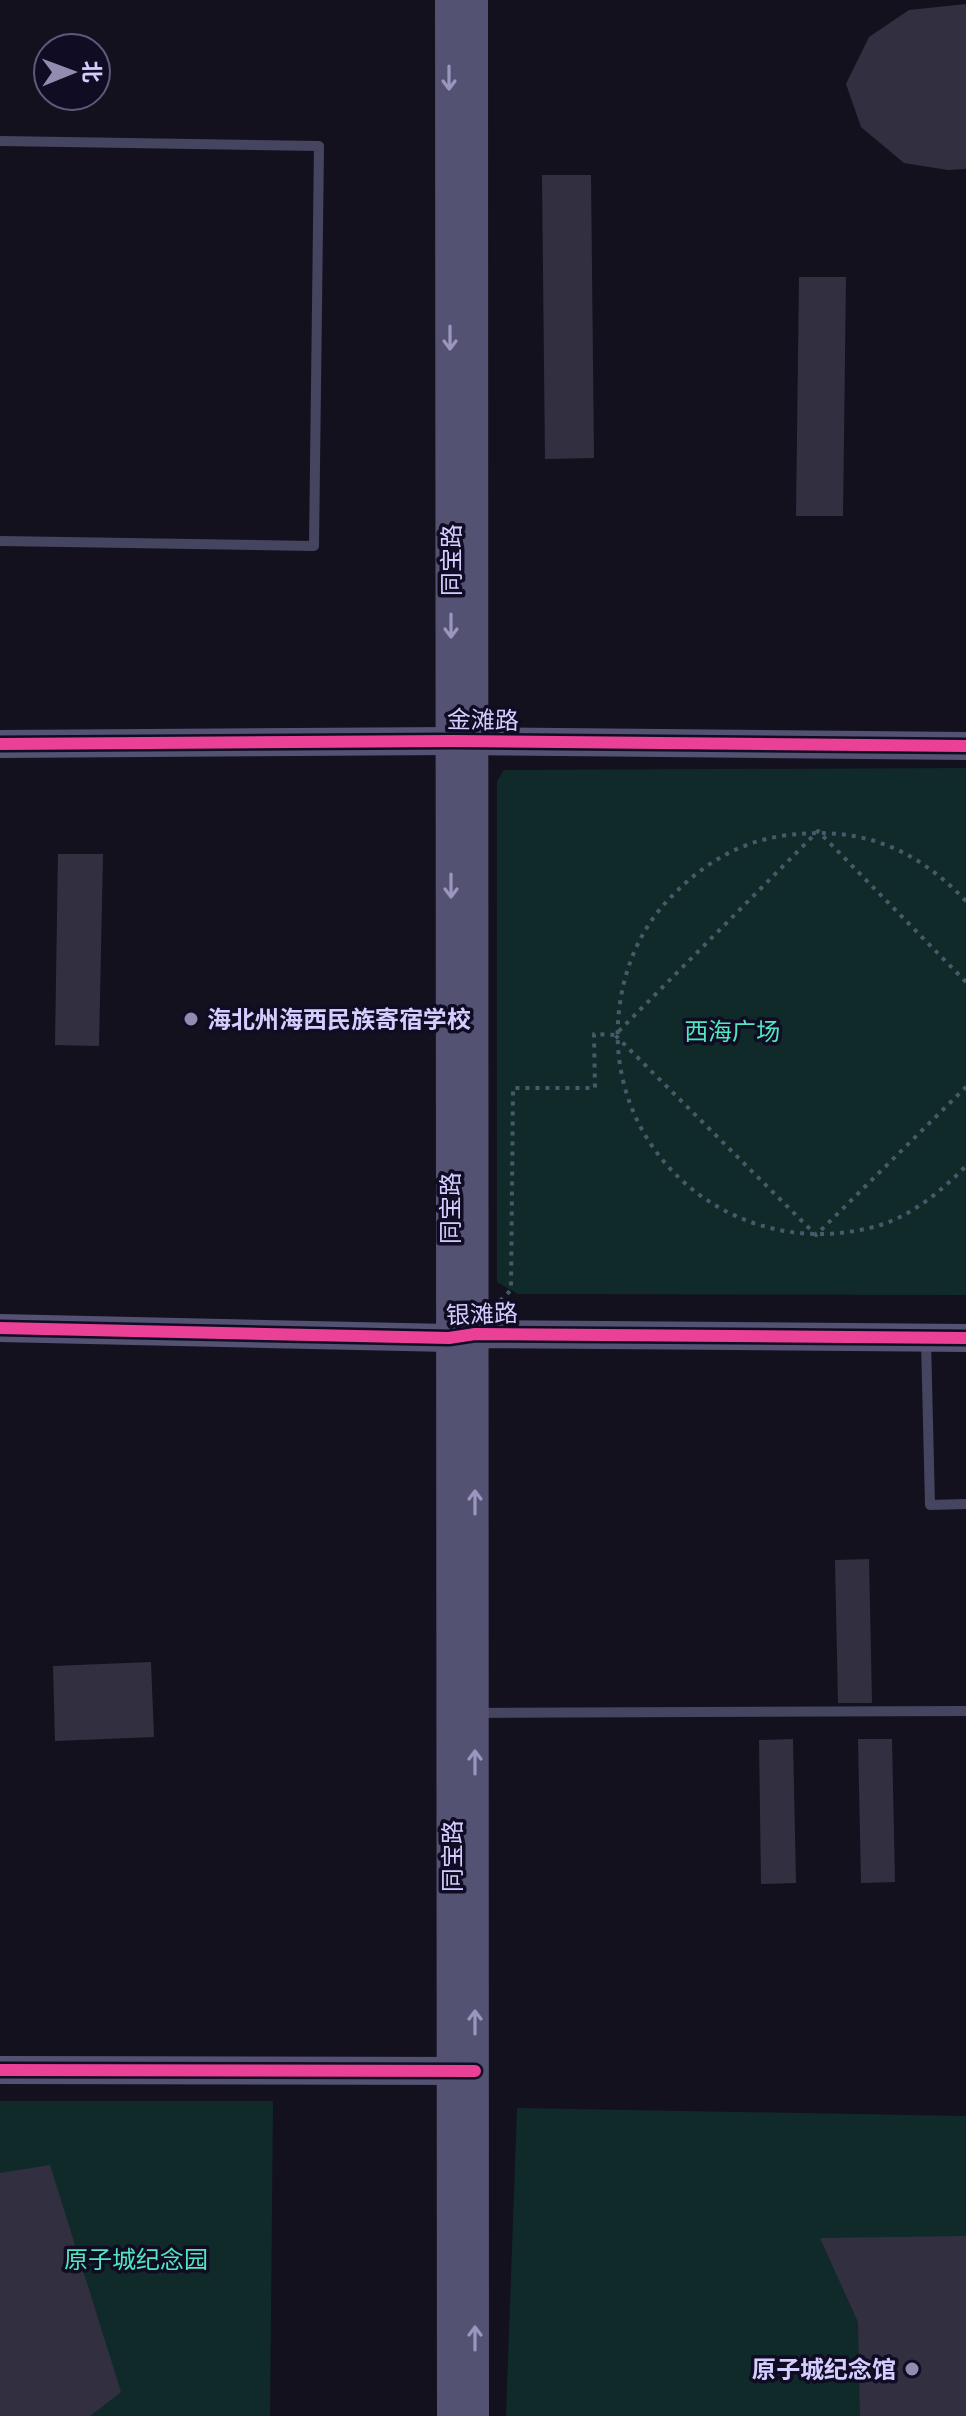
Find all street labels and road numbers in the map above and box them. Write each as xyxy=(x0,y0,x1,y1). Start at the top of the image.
street label: 同宝路 xyxy=(434,524,469,596)
street label: 金滩路 xyxy=(447,702,519,738)
street label: 同宝路 xyxy=(433,1172,468,1244)
street label: 银滩路 xyxy=(445,1295,519,1333)
street label: 同宝路 xyxy=(435,1820,470,1892)

